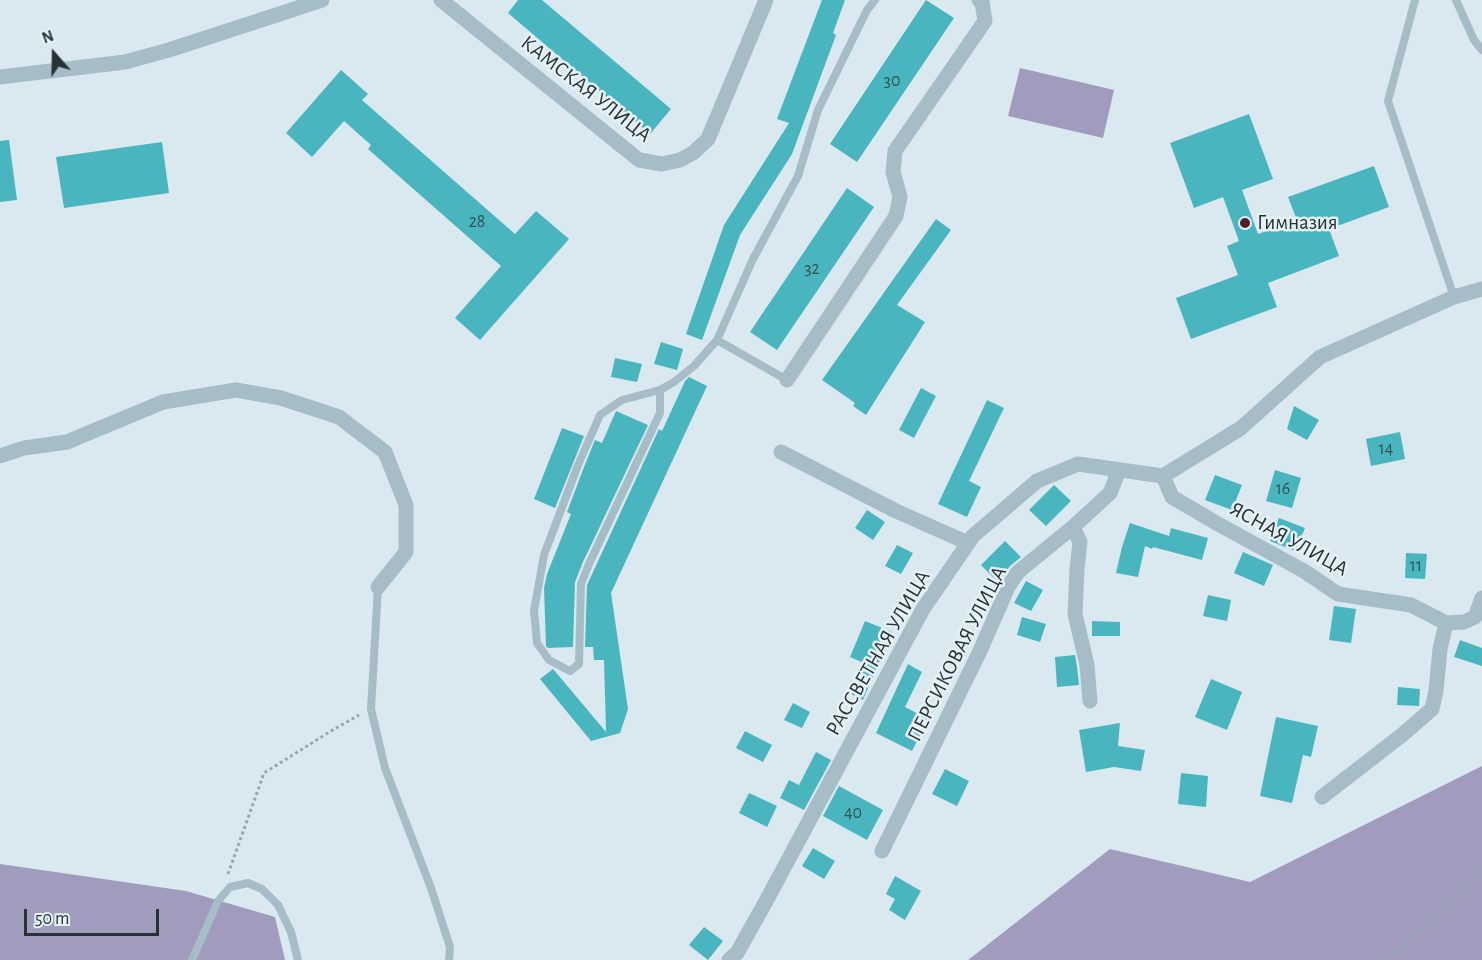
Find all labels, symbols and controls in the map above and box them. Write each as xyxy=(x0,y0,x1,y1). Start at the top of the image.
north arrow xyxy=(24,24,84,84)
text: N xyxy=(40,28,56,47)
street label: КАМСКАЯ УЛИЦА xyxy=(516,30,656,148)
house number: 30 xyxy=(884,70,900,92)
place label: Гимназия xyxy=(1257,210,1338,236)
house number: 28 xyxy=(469,211,485,233)
marker: Гимназия xyxy=(1238,216,1252,230)
house number: 32 xyxy=(804,258,820,280)
house number: 14 xyxy=(1379,438,1393,460)
house number: 16 xyxy=(1276,478,1290,500)
street label: ЯСНАЯ УЛИЦА xyxy=(1225,496,1353,582)
house number: 11 xyxy=(1410,555,1422,577)
street label: ПЕРСИКОВАЯ УЛИЦА xyxy=(902,562,1012,746)
street label: РАССВЕТНАЯ УЛИЦА xyxy=(820,566,936,740)
house number: 40 xyxy=(844,802,862,824)
scale bar xyxy=(27,897,162,935)
text: 50 m xyxy=(35,910,69,928)

